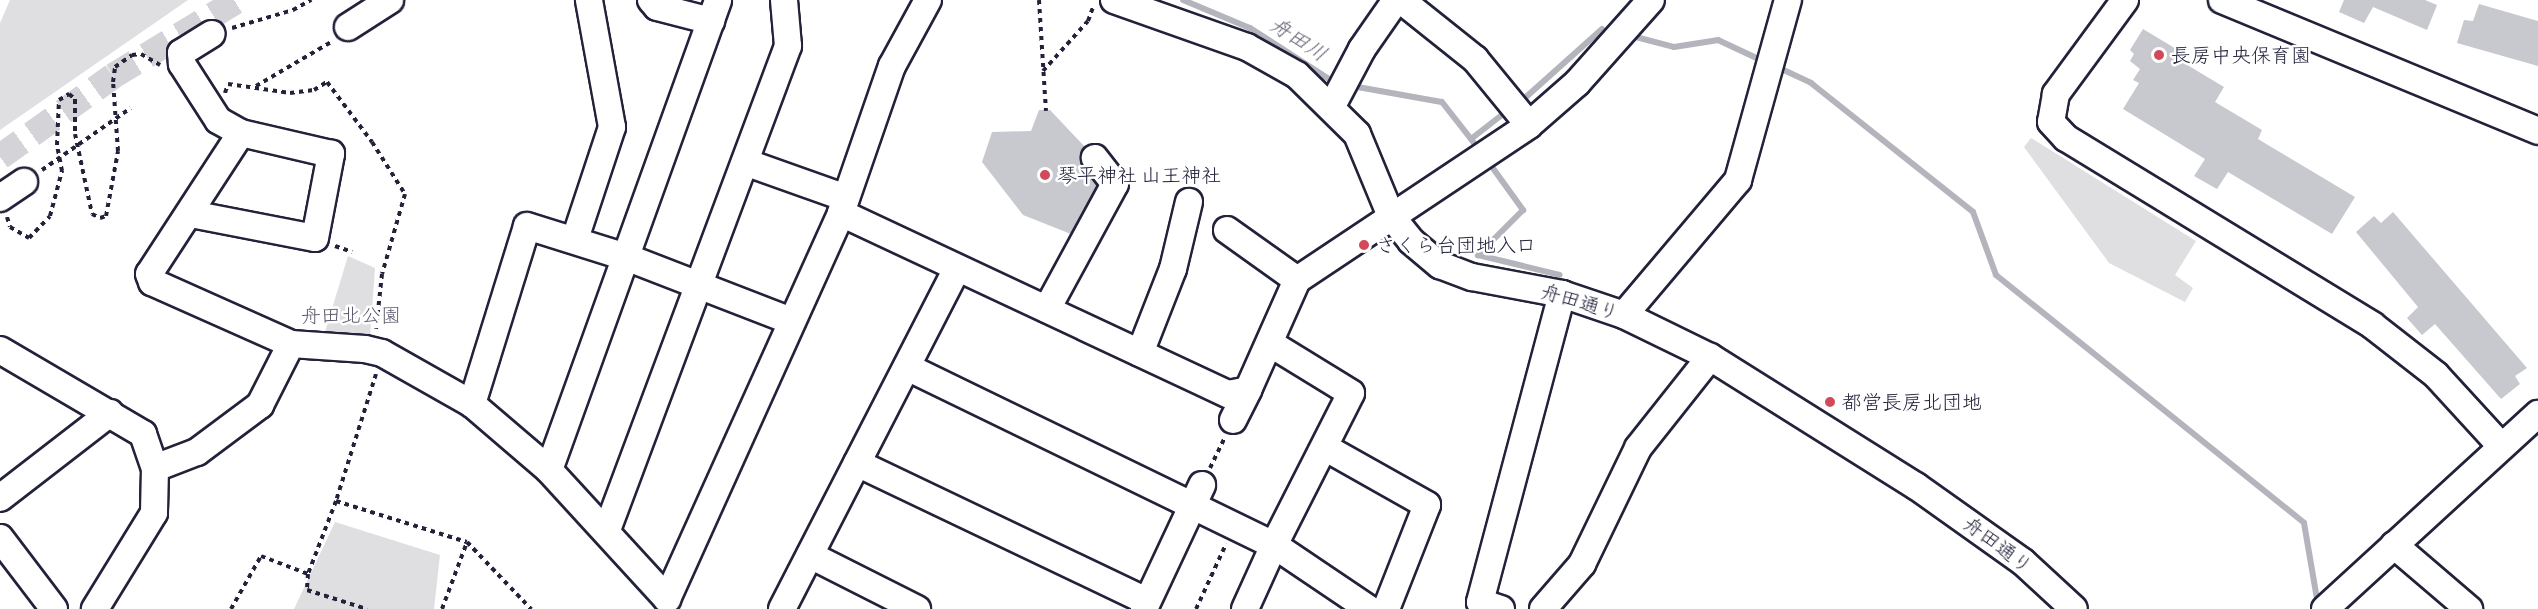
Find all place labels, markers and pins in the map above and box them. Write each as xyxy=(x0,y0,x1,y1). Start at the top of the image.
place label: 長房中央保育園 xyxy=(2171,43,2311,67)
marker: 長房中央保育園 xyxy=(2152,48,2166,62)
place label: 琴平神社 山王神社 xyxy=(1057,163,1221,187)
marker: 琴平神社 山王神社 xyxy=(1038,168,1052,182)
place label: さくら台団地入口 xyxy=(1376,233,1536,257)
marker: さくら台団地入口 xyxy=(1357,238,1371,252)
place label: 都営長房北団地 xyxy=(1842,390,1982,414)
marker: 都営長房北団地 xyxy=(1823,395,1837,409)

